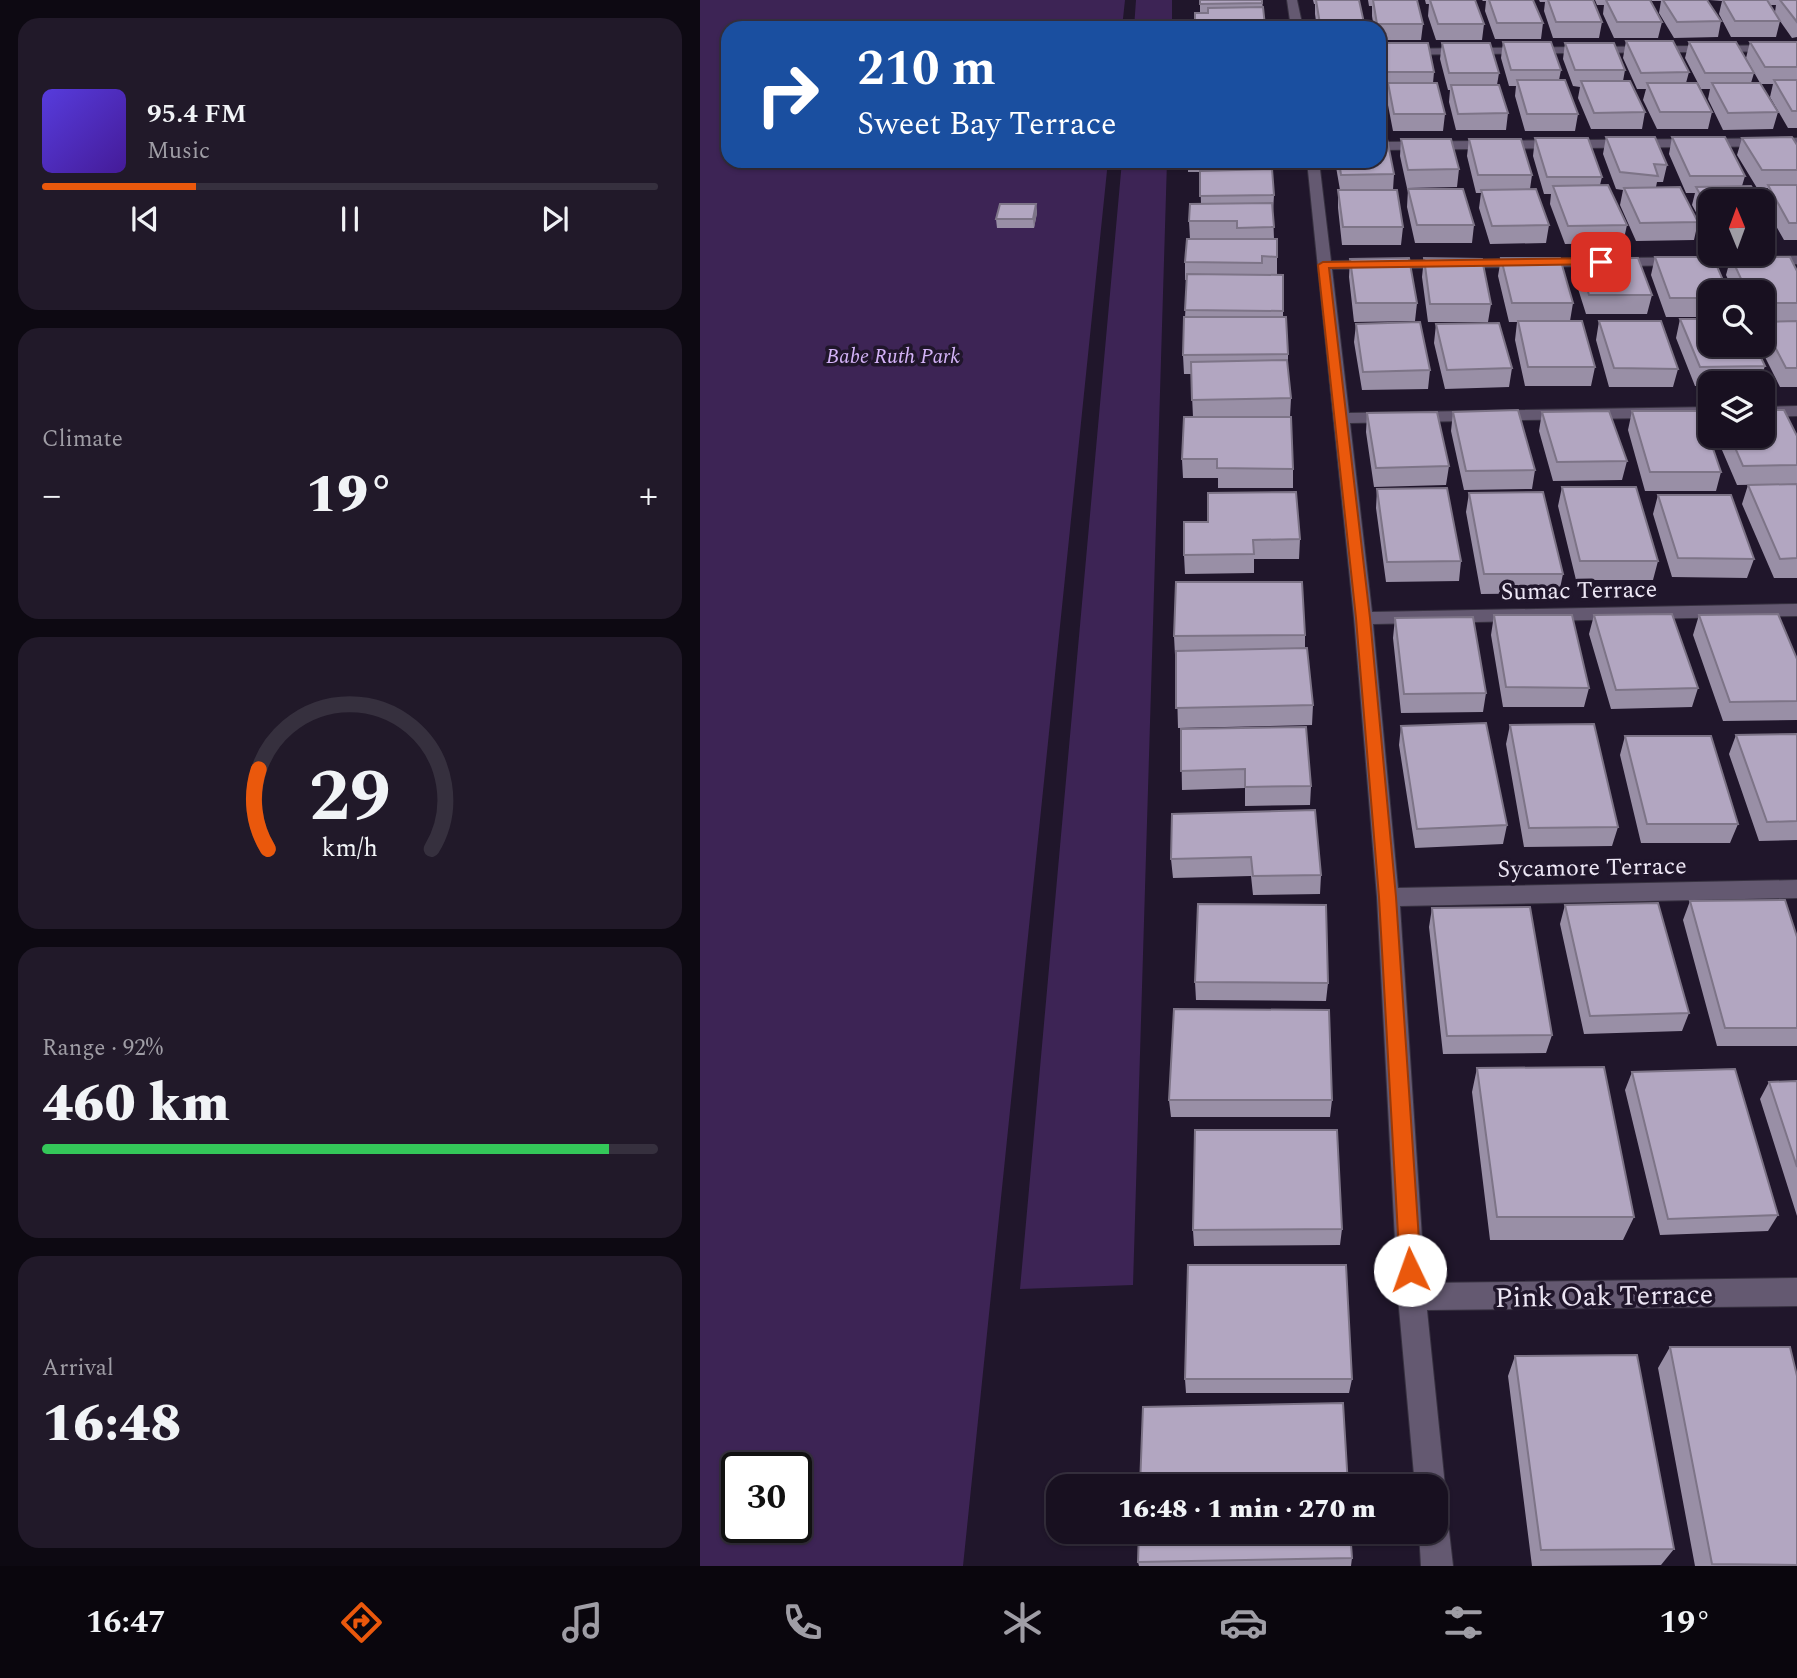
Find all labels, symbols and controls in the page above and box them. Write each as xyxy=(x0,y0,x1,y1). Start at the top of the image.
text: 210 m xyxy=(857,32,996,107)
icon: right xyxy=(742,49,833,140)
text: 95.4 FM xyxy=(147,94,247,134)
text: Sweet Bay Terrace xyxy=(857,100,1117,149)
text: Music xyxy=(147,134,210,169)
north arrow xyxy=(1698,189,1774,266)
map controls xyxy=(1698,189,1775,448)
icon: previous xyxy=(126,200,164,238)
icon: pause xyxy=(331,200,369,238)
icon: next xyxy=(536,200,574,238)
pin xyxy=(1571,232,1631,292)
icon: arrive xyxy=(1582,243,1620,281)
button: search xyxy=(1698,280,1775,357)
park label: Babe Ruth Park xyxy=(826,341,960,373)
button: layers xyxy=(1698,371,1775,448)
text: Climate xyxy=(42,422,123,457)
text: 19° xyxy=(306,456,394,535)
text: − xyxy=(42,467,61,525)
text: + xyxy=(639,467,658,525)
street label: Sumac Terrace xyxy=(1500,572,1658,610)
text: 29 xyxy=(309,742,391,853)
text: km/h xyxy=(322,830,378,868)
street label: Sycamore Terrace xyxy=(1497,848,1687,888)
text: Range · 92% xyxy=(42,1031,163,1066)
text: 460 km xyxy=(42,1065,230,1144)
position arrow xyxy=(1373,1233,1447,1307)
street label: Pink Oak Terrace xyxy=(1494,1273,1714,1320)
text: Arrival xyxy=(42,1351,114,1386)
text: 16:48 xyxy=(42,1385,181,1464)
speed limit sign: 30 xyxy=(721,1452,812,1543)
text: 16:48 · 1 min · 270 m xyxy=(1118,1489,1376,1529)
text: 16:47 xyxy=(86,1598,166,1647)
icon: directions xyxy=(337,1598,386,1647)
icon: music xyxy=(558,1598,607,1647)
icon: phone xyxy=(778,1598,827,1647)
icon: climate xyxy=(998,1598,1047,1647)
icon: car xyxy=(1219,1598,1268,1647)
icon: filters xyxy=(1439,1598,1488,1647)
text: 19° xyxy=(1659,1598,1711,1647)

